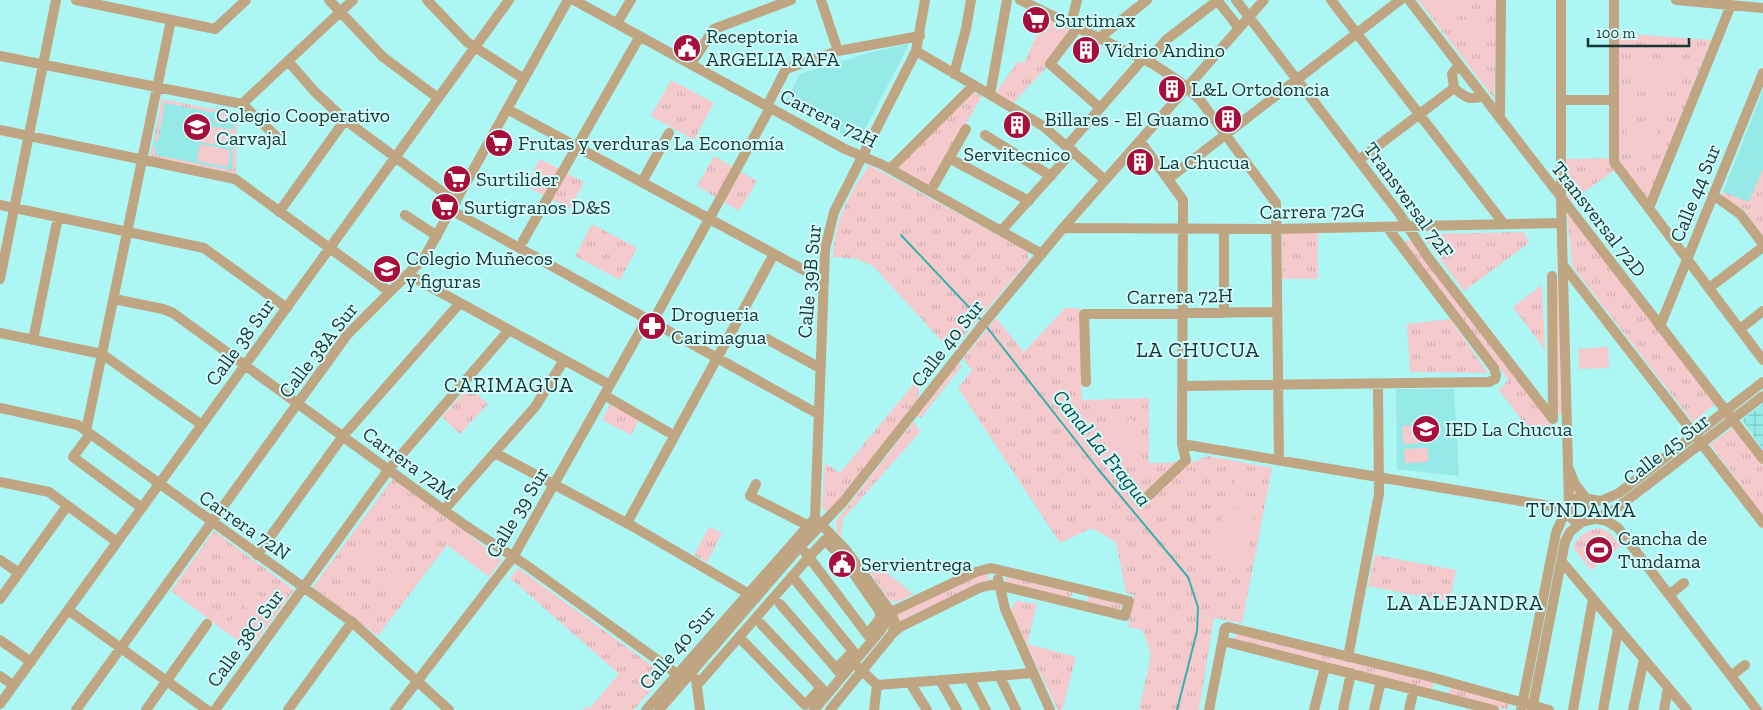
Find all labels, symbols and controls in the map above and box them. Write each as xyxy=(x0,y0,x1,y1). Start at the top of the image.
supermarket icon: Surtimax xyxy=(1021,5,1051,35)
place label: Surtimax xyxy=(1055,8,1136,32)
scale bar xyxy=(1588,15,1689,47)
place label: Receptoria ARGELIA RAFA xyxy=(706,24,840,71)
text: 100 m xyxy=(1596,24,1635,42)
public building icon: Receptoria ARGELIA RAFA xyxy=(672,33,702,63)
building icon: Vidrio Andino xyxy=(1071,35,1101,65)
place label: Vidrio Andino xyxy=(1104,38,1225,62)
building icon: L&L Ortodoncia xyxy=(1157,74,1187,104)
place label: L&L Ortodoncia xyxy=(1191,77,1330,101)
street label: Carrera 72H xyxy=(776,83,882,153)
place label: Colegio Cooperativo Carvajal xyxy=(216,103,390,150)
building icon: Billares - El Guamo xyxy=(1213,104,1243,134)
place label: Billares - El Guamo xyxy=(1045,107,1209,131)
building icon: Servitecnico xyxy=(1002,110,1032,140)
school or university icon: Colegio Cooperativo Carvajal xyxy=(182,112,212,142)
supermarket icon: Frutas y verduras La Economía xyxy=(484,128,514,158)
place label: Frutas y verduras La Economía xyxy=(518,131,785,155)
street label: Transversal 72F xyxy=(1359,137,1459,263)
street label: Calle 44 Sur xyxy=(1664,141,1726,245)
place label: Servitecnico xyxy=(964,142,1070,166)
building icon: La Chucua xyxy=(1125,147,1155,177)
place label: La Chucua xyxy=(1159,150,1250,174)
street label: Transversal 72D xyxy=(1546,156,1652,282)
supermarket icon: Surtilider xyxy=(442,164,472,194)
place label: Surtilider xyxy=(476,167,559,191)
supermarket icon: Surtigranos D&S xyxy=(430,192,460,222)
place label: Surtigranos D&S xyxy=(464,195,611,219)
street label: Carrera 72G xyxy=(1259,198,1365,224)
street label: Calle 39B Sur xyxy=(792,223,826,339)
place label: Colegio Muñecos y figuras xyxy=(406,246,553,293)
school or university icon: Colegio Muñecos y figuras xyxy=(372,254,402,284)
street label: Carrera 72H xyxy=(1127,283,1233,309)
street label: Calle 38 Sur xyxy=(200,293,280,391)
street label: Calle 40 Sur xyxy=(905,295,989,391)
street label: Calle 38A Sur xyxy=(273,297,363,403)
place label: Drogueria Carimagua xyxy=(671,302,767,349)
pharmacy icon: Drogueria Carimagua xyxy=(637,311,667,341)
district label: LA CHUCUA xyxy=(1136,337,1260,362)
district label: CARIMAGUA xyxy=(444,372,574,397)
water label: Canal La Fragua xyxy=(1048,384,1157,511)
street label: Calle 45 Sur xyxy=(1618,408,1714,490)
school or university icon: IED La Chucua xyxy=(1411,414,1441,444)
place label: IED La Chucua xyxy=(1445,417,1573,441)
street label: Carrera 72M xyxy=(358,421,460,505)
street label: Calle 39 Sur xyxy=(480,462,554,562)
street label: Carrera 72N xyxy=(195,485,295,565)
district label: TUNDAMA xyxy=(1526,497,1636,522)
place label: Cancha de Tundama xyxy=(1618,526,1707,573)
sports icon: Cancha de Tundama xyxy=(1584,535,1614,565)
public building icon: Servientrega xyxy=(827,549,857,579)
place label: Servientrega xyxy=(861,552,972,576)
street label: Calle 38C Sur xyxy=(201,584,289,692)
district label: LA ALEJANDRA xyxy=(1387,590,1543,615)
street label: Calle 40 Sur xyxy=(634,600,720,694)

